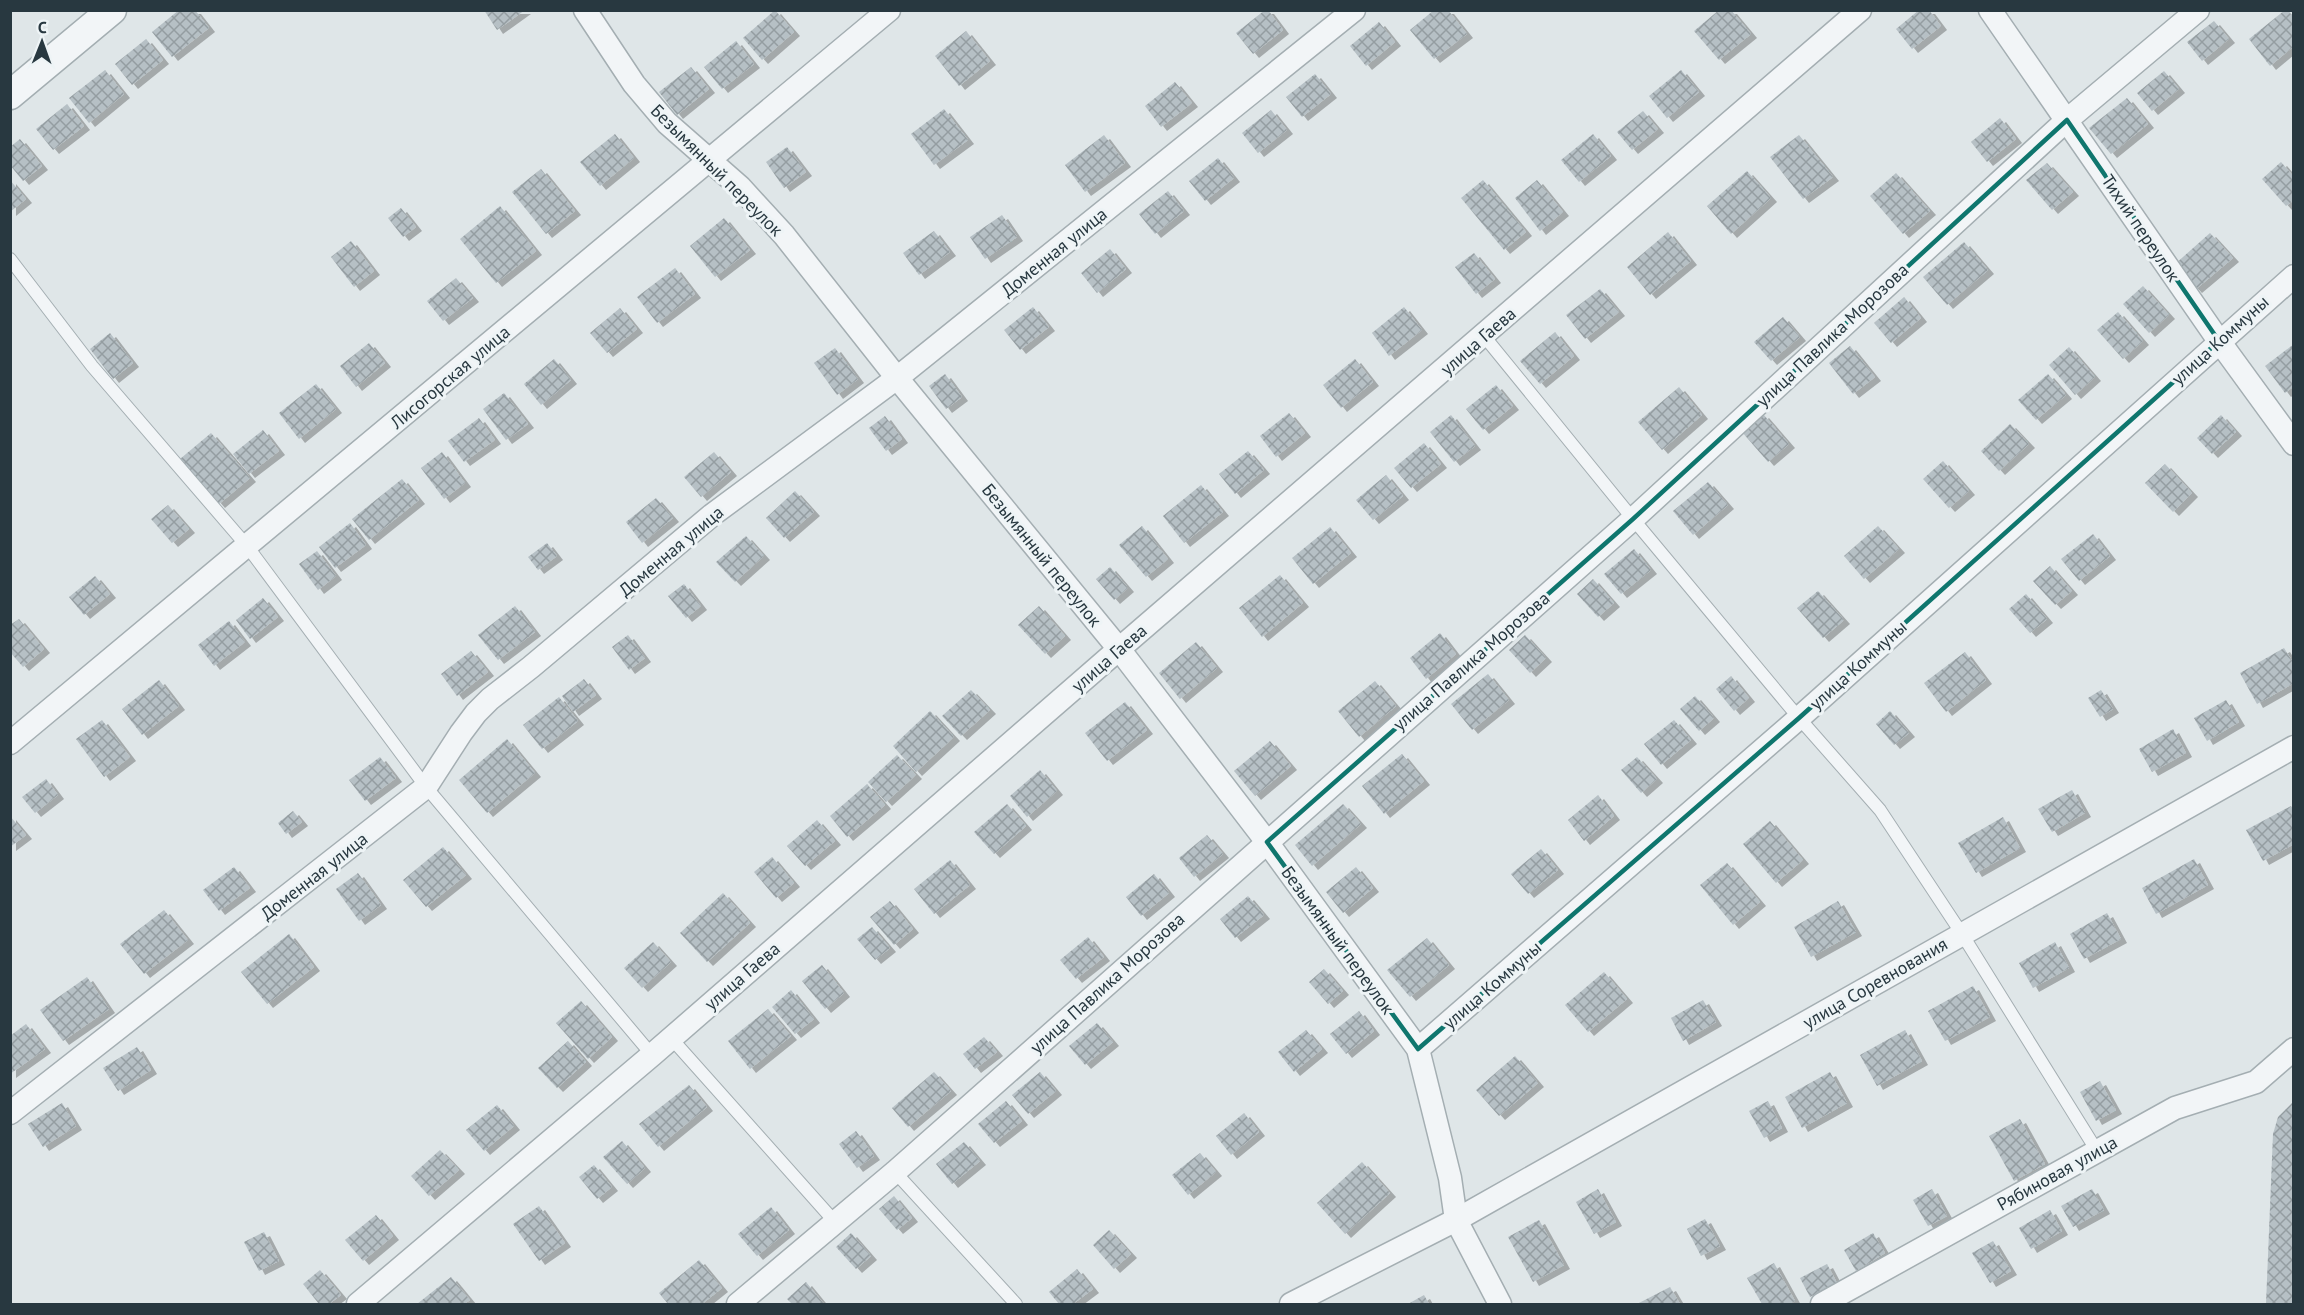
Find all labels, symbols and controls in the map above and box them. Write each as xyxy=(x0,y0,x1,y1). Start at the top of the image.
north arrow xyxy=(12,12,72,72)
text: С xyxy=(38,17,47,37)
street label: Безымянный переулок xyxy=(646,99,788,241)
street label: Тихий переулок xyxy=(2097,170,2186,286)
street label: Доменная улица xyxy=(996,202,1112,302)
street label: улица Павлика Морозова xyxy=(1751,258,1913,412)
street label: улица Коммуны xyxy=(2166,290,2274,390)
street label: улица Гаева xyxy=(1436,302,1520,380)
street label: Лисогорская улица xyxy=(385,320,514,434)
street label: Безымянный переулок xyxy=(977,479,1107,632)
street label: Доменная улица xyxy=(614,501,728,601)
street label: улица Павлика Морозова xyxy=(1388,587,1554,735)
street label: улица Коммуны xyxy=(1804,615,1912,715)
street label: улица Гаева xyxy=(1067,619,1151,697)
street label: Доменная улица xyxy=(256,827,372,925)
street label: Безымянный переулок xyxy=(1276,861,1400,1019)
street label: улица Павлика Морозова xyxy=(1025,907,1189,1059)
street label: улица Соревнования xyxy=(1799,932,1951,1034)
street label: улица Коммуны xyxy=(1438,936,1546,1034)
street label: улица Гаева xyxy=(700,937,784,1015)
street label: Рябиновая улица xyxy=(1993,1130,2121,1216)

